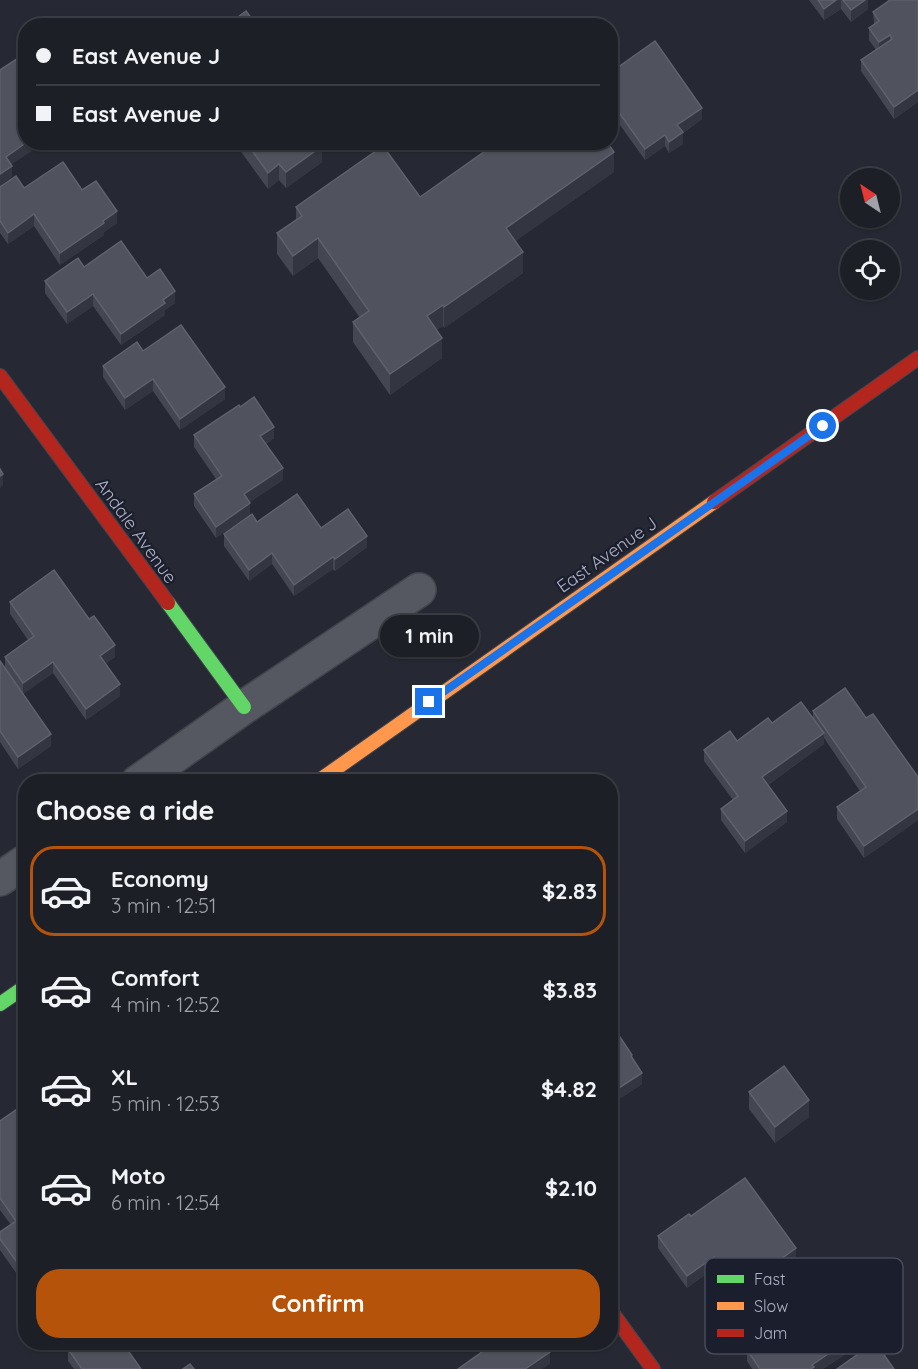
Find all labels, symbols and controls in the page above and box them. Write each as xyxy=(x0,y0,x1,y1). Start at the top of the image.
text: East Avenue J xyxy=(72,42,220,70)
text: East Avenue J xyxy=(72,100,220,128)
north arrow xyxy=(840,168,900,228)
map controls xyxy=(840,168,900,300)
button: locate xyxy=(840,240,900,300)
route start xyxy=(809,412,836,439)
street label: Andale Avenue xyxy=(91,474,182,588)
street label: East Avenue J xyxy=(552,512,661,598)
callout: 1 min xyxy=(380,615,478,657)
text: 1 min xyxy=(405,623,454,648)
route end xyxy=(415,688,442,715)
text: Choose a ride xyxy=(36,793,214,827)
icon: car xyxy=(39,864,93,918)
text: Economy xyxy=(111,865,209,893)
text: $2.83 xyxy=(542,877,597,905)
text: 3 min · 12:51 xyxy=(111,893,216,918)
icon: car xyxy=(39,963,93,1017)
text: Comfort xyxy=(111,964,200,992)
text: $3.83 xyxy=(543,976,597,1004)
text: 4 min · 12:52 xyxy=(111,992,220,1017)
icon: car xyxy=(39,1062,93,1116)
text: XL xyxy=(111,1063,138,1091)
text: $4.82 xyxy=(541,1075,597,1103)
text: 5 min · 12:53 xyxy=(111,1091,220,1116)
icon: car xyxy=(39,1161,93,1215)
text: Moto xyxy=(111,1162,165,1190)
text: $2.10 xyxy=(545,1174,597,1202)
text: 6 min · 12:54 xyxy=(111,1190,220,1215)
legend xyxy=(705,1258,903,1354)
button: Confirm xyxy=(36,1269,600,1338)
text: Fast xyxy=(754,1269,785,1289)
text: Slow xyxy=(754,1296,788,1316)
text: Jam xyxy=(754,1323,787,1343)

